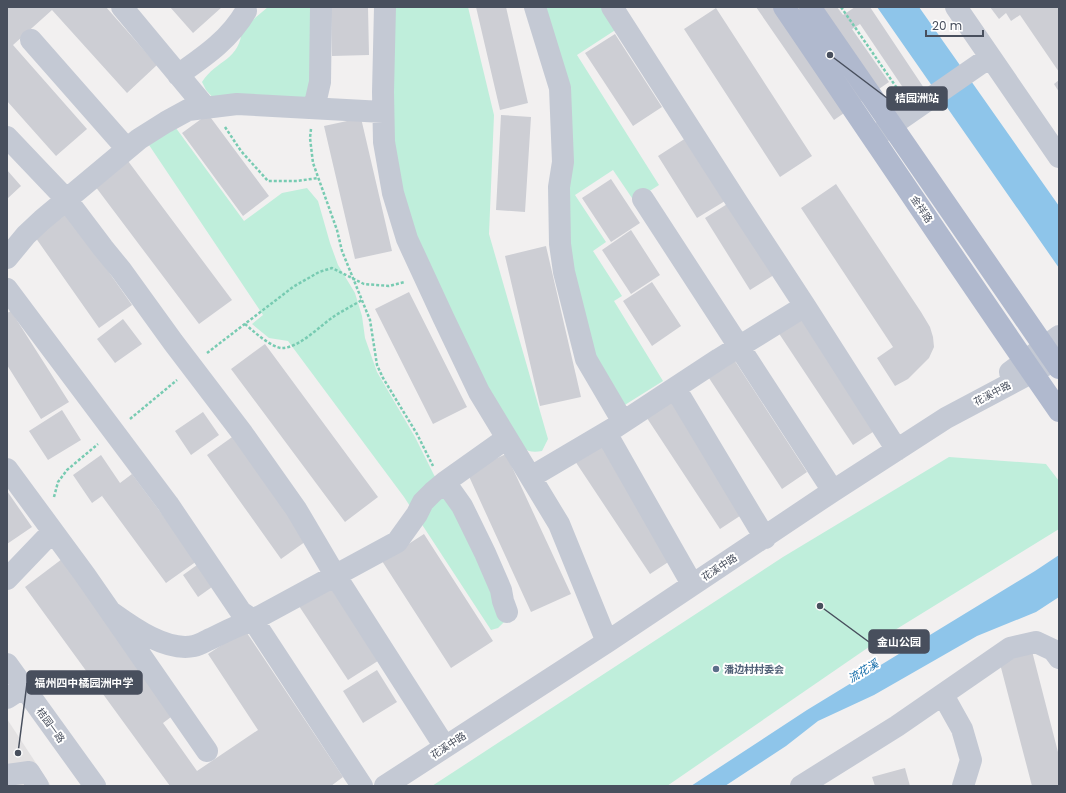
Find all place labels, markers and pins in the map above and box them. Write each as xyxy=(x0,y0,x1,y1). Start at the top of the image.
callout: 桔园洲站 xyxy=(887,87,947,110)
callout: 金山公园 xyxy=(869,630,929,653)
place label: 潘边村村委会 xyxy=(724,662,784,677)
marker: 潘边村村委会 xyxy=(711,664,721,674)
callout: 福州四中橘园洲中学 xyxy=(27,671,142,694)

